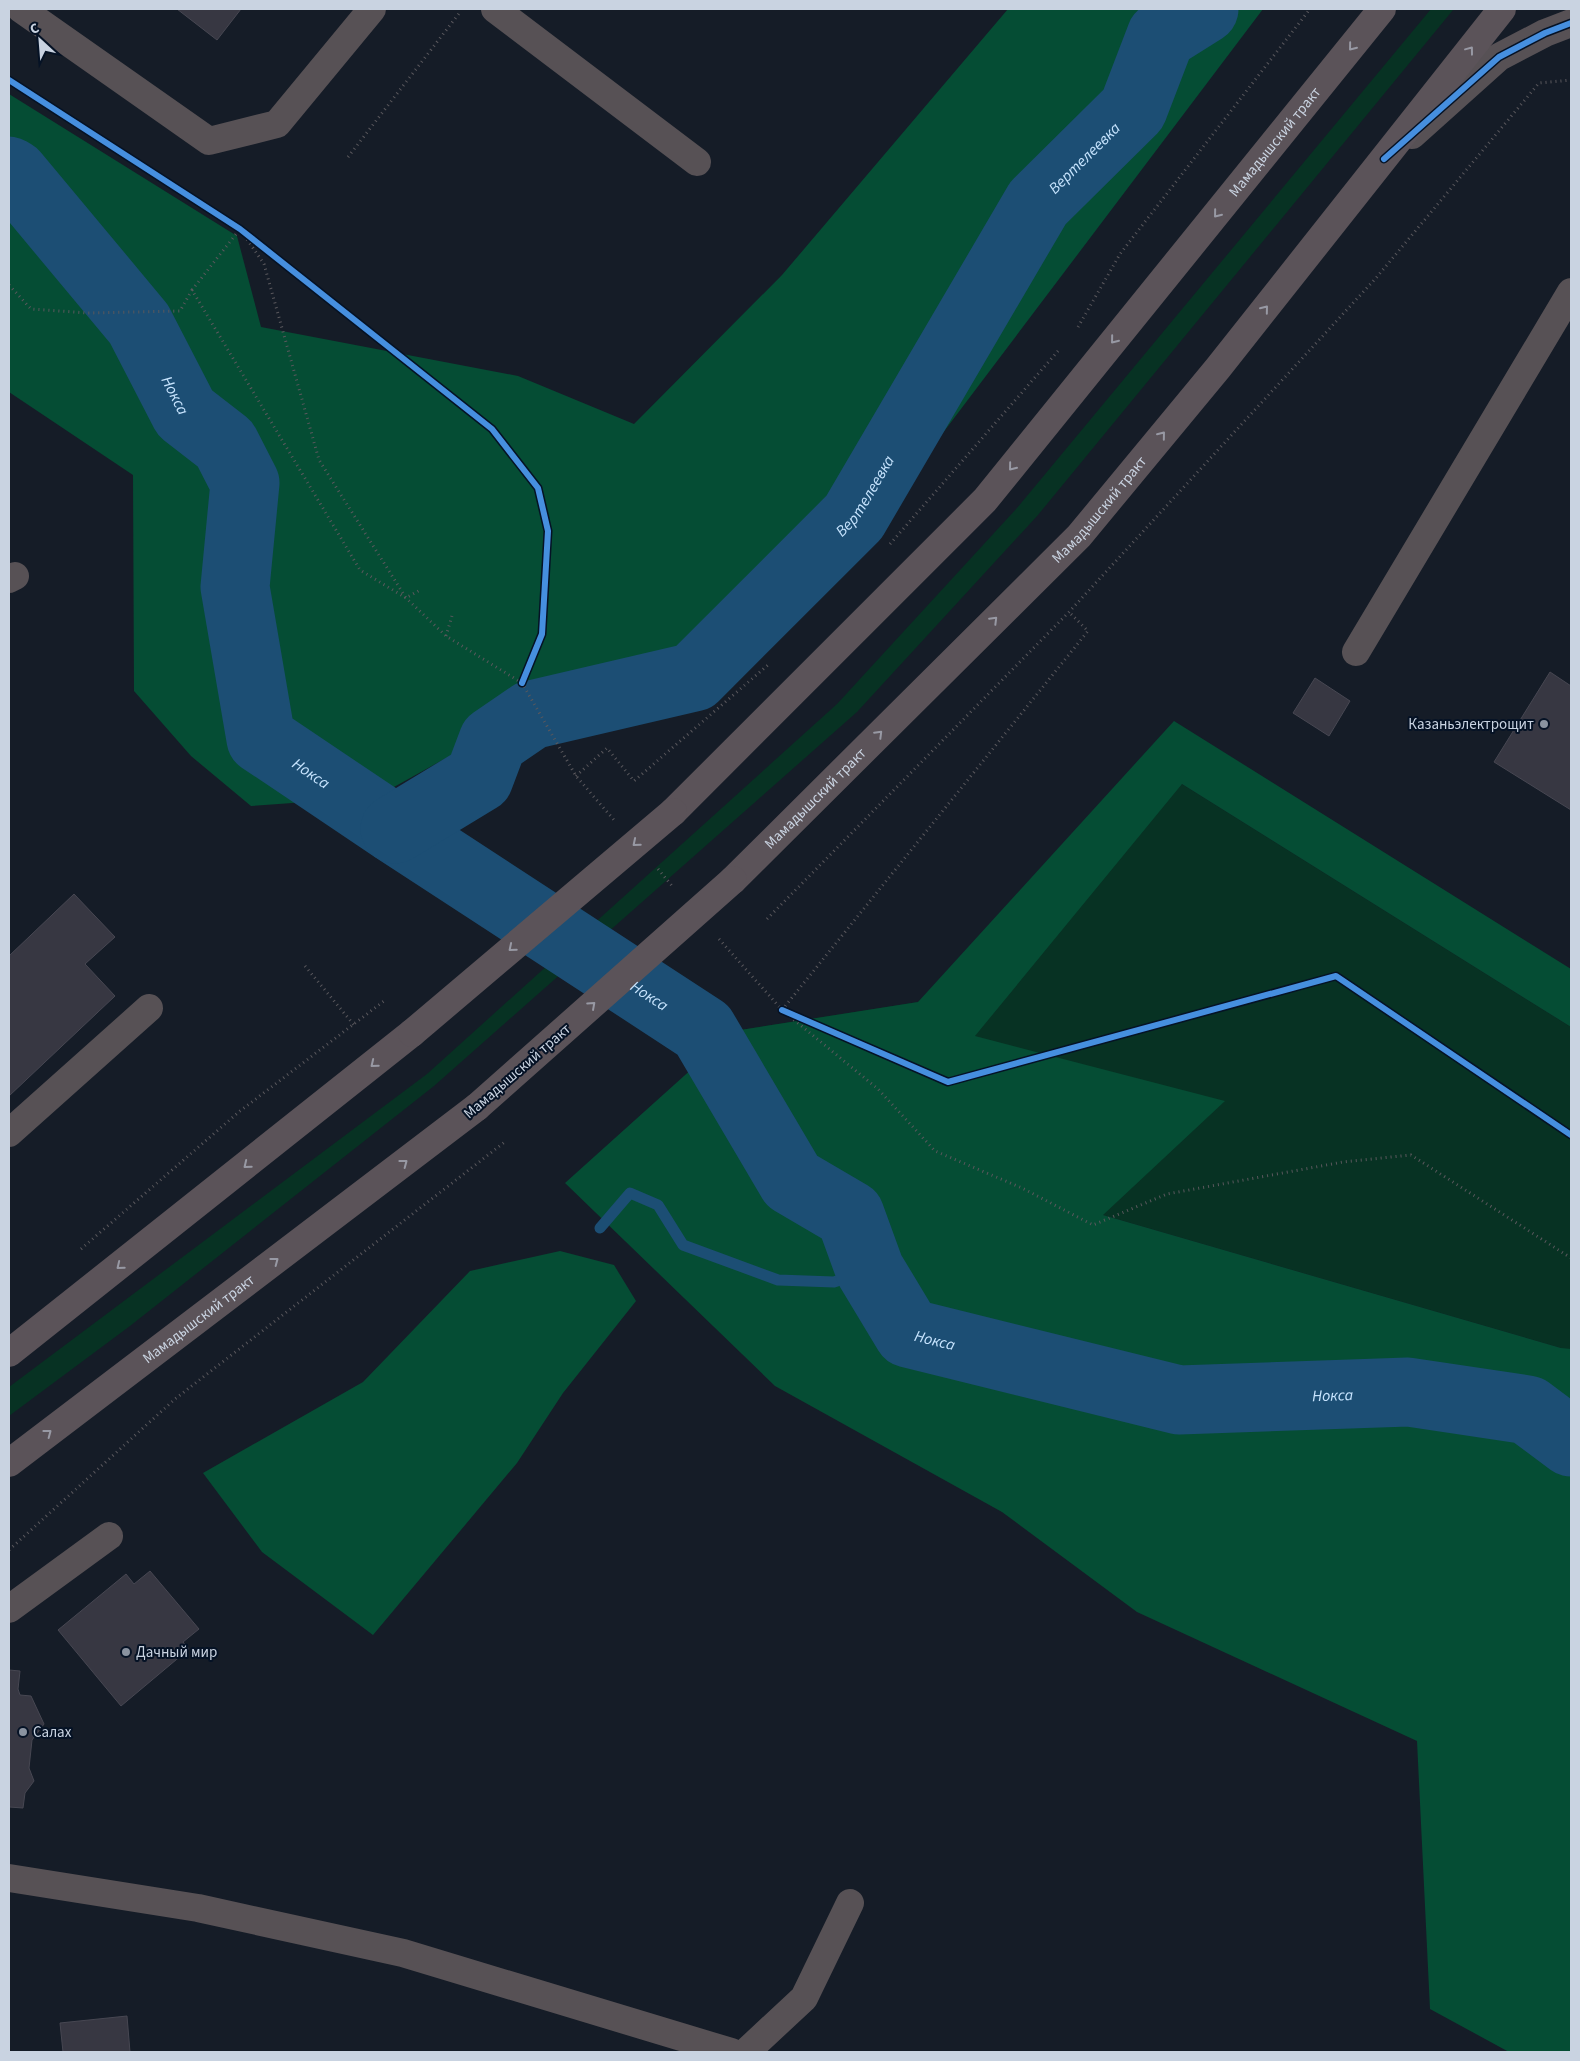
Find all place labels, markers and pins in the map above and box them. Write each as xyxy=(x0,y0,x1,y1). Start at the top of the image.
place label: Казаньэлектрощит xyxy=(1408,714,1534,735)
marker: Казаньэлектрощит xyxy=(1538,718,1550,730)
place label: Дачный мир xyxy=(136,1642,217,1663)
marker: Дачный мир xyxy=(120,1646,132,1658)
place label: Салах xyxy=(33,1722,72,1743)
marker: Салах xyxy=(17,1726,29,1738)

